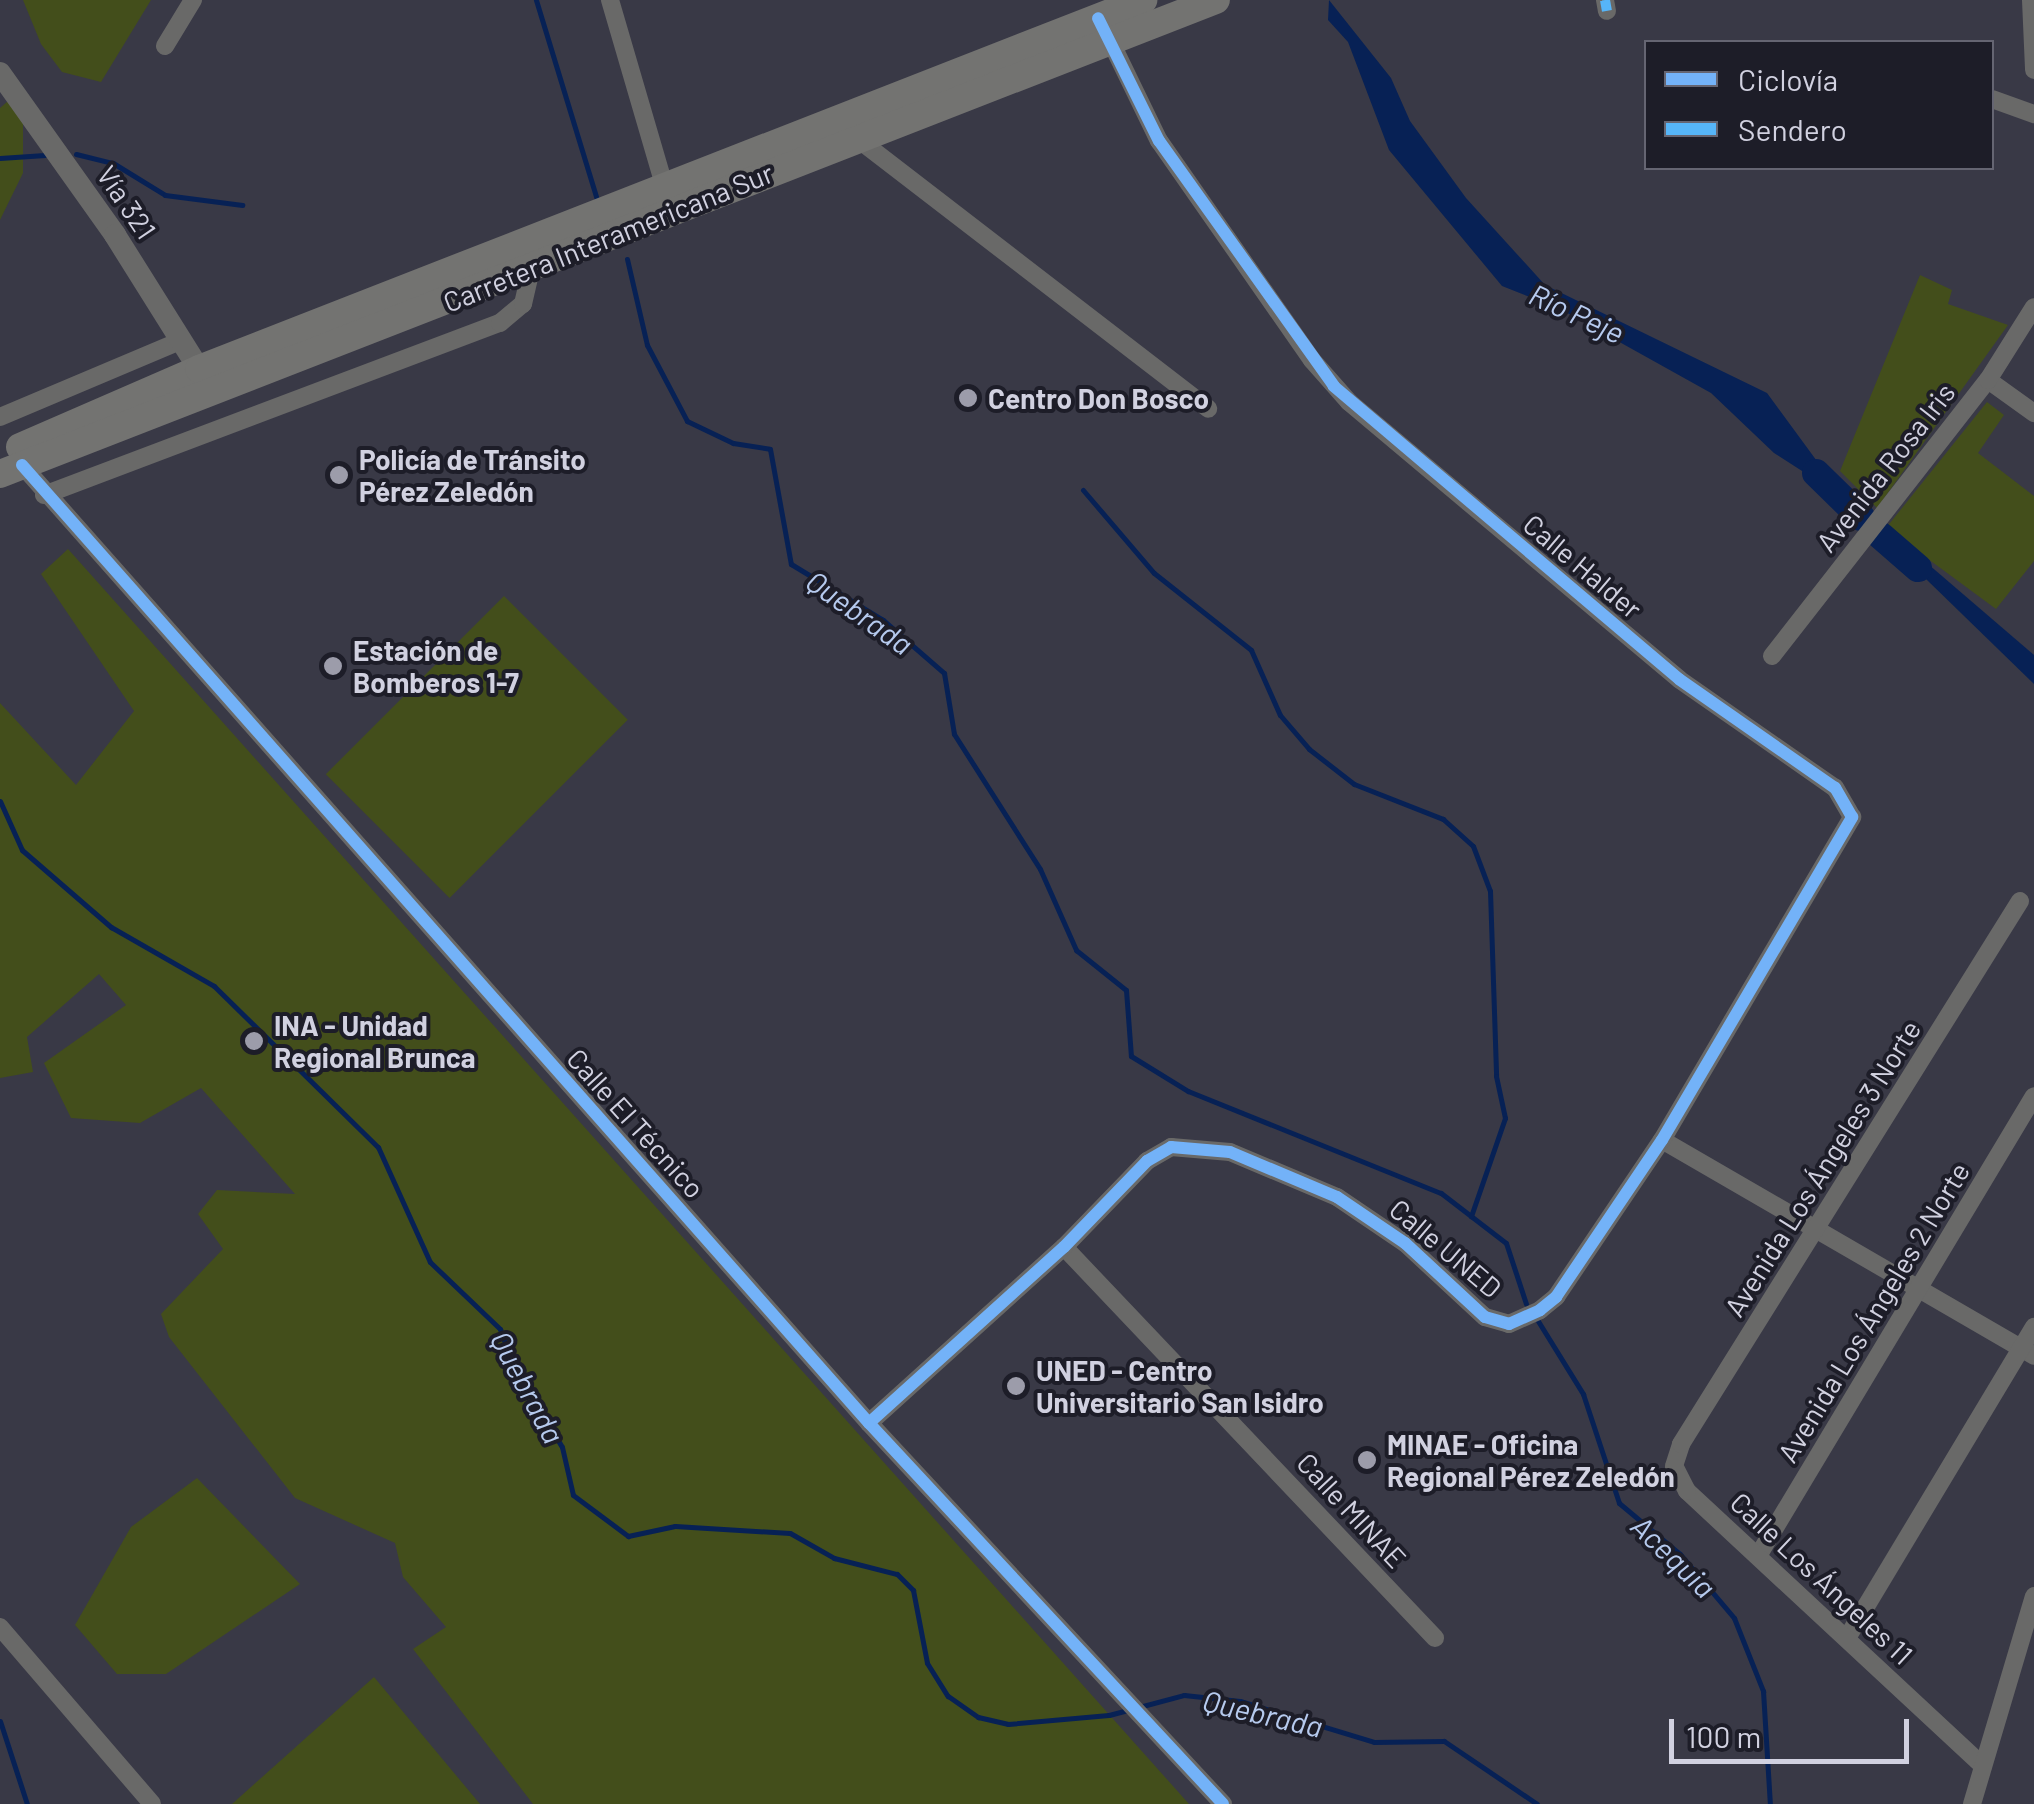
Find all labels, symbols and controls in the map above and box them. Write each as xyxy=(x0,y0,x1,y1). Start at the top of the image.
legend xyxy=(1644,40,1994,170)
text: Ciclovía xyxy=(1738,61,1838,97)
text: Sendero xyxy=(1738,111,1847,147)
street label: Carretera Interamericana Sur xyxy=(438,155,778,319)
street label: Vía 321 xyxy=(90,159,164,245)
water label: Río Peje xyxy=(1524,275,1630,351)
street label: Avenida Rosa Iris xyxy=(1809,376,1961,558)
place label: Centro Don Bosco xyxy=(988,381,1209,415)
marker: Centro Don Bosco xyxy=(957,387,979,409)
place label: Policía de Tránsito Pérez Zeledón xyxy=(359,442,586,508)
marker: Policía de Tránsito Pérez Zeledón xyxy=(328,464,350,486)
street label: Calle Halder xyxy=(1517,507,1649,625)
water label: Quebrada xyxy=(800,562,920,662)
place label: Estación de Bomberos 1-7 xyxy=(353,633,519,699)
marker: Estación de Bomberos 1-7 xyxy=(322,655,344,677)
place label: INA - Unidad Regional Brunca xyxy=(274,1008,476,1074)
street label: Avenida Los Ángeles 3 Norte xyxy=(1717,1014,1927,1322)
marker: INA - Unidad Regional Brunca xyxy=(243,1030,265,1052)
street label: Calle El Técnico xyxy=(560,1042,712,1204)
street label: Avenida Los Ángeles 2 Norte xyxy=(1770,1156,1976,1468)
street label: Calle UNED xyxy=(1383,1192,1509,1304)
water label: Quebrada xyxy=(484,1325,572,1449)
place label: UNED - Centro Universitario San Isidro xyxy=(1036,1353,1324,1419)
marker: UNED - Centro Universitario San Isidro xyxy=(1005,1375,1027,1397)
place label: MINAE - Oficina Regional Pérez Zeledón xyxy=(1387,1427,1675,1493)
street label: Calle MINAE xyxy=(1290,1446,1414,1574)
marker: MINAE - Oficina Regional Pérez Zeledón xyxy=(1356,1449,1378,1471)
street label: Calle Los Ángeles 11 xyxy=(1724,1485,1920,1671)
water label: Acequia xyxy=(1625,1507,1723,1605)
water label: Quebrada xyxy=(1200,1682,1326,1744)
scale bar xyxy=(1674,1699,1914,1761)
text: 100 m xyxy=(1686,1718,1761,1754)

